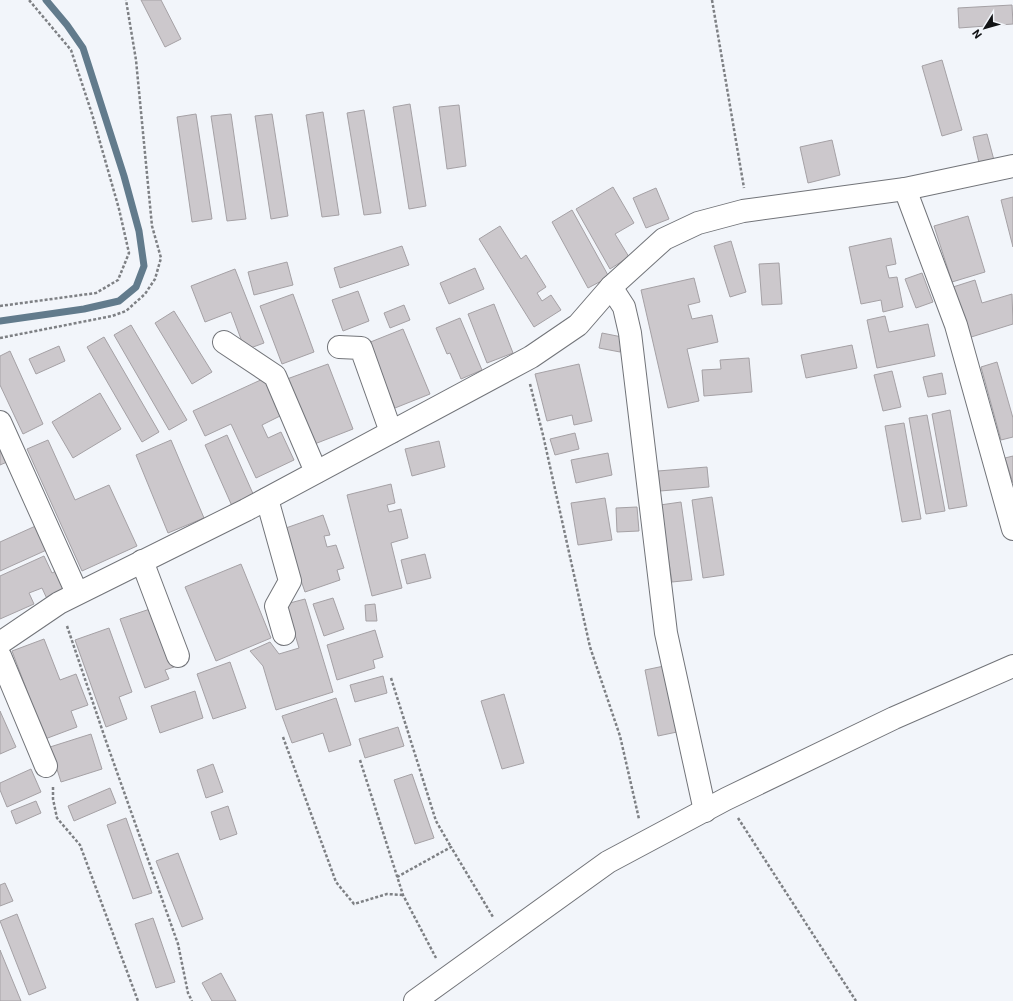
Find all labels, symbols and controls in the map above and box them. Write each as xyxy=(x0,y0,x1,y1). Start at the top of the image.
north arrow xyxy=(965,8,1005,48)
text: N xyxy=(970,27,985,41)

